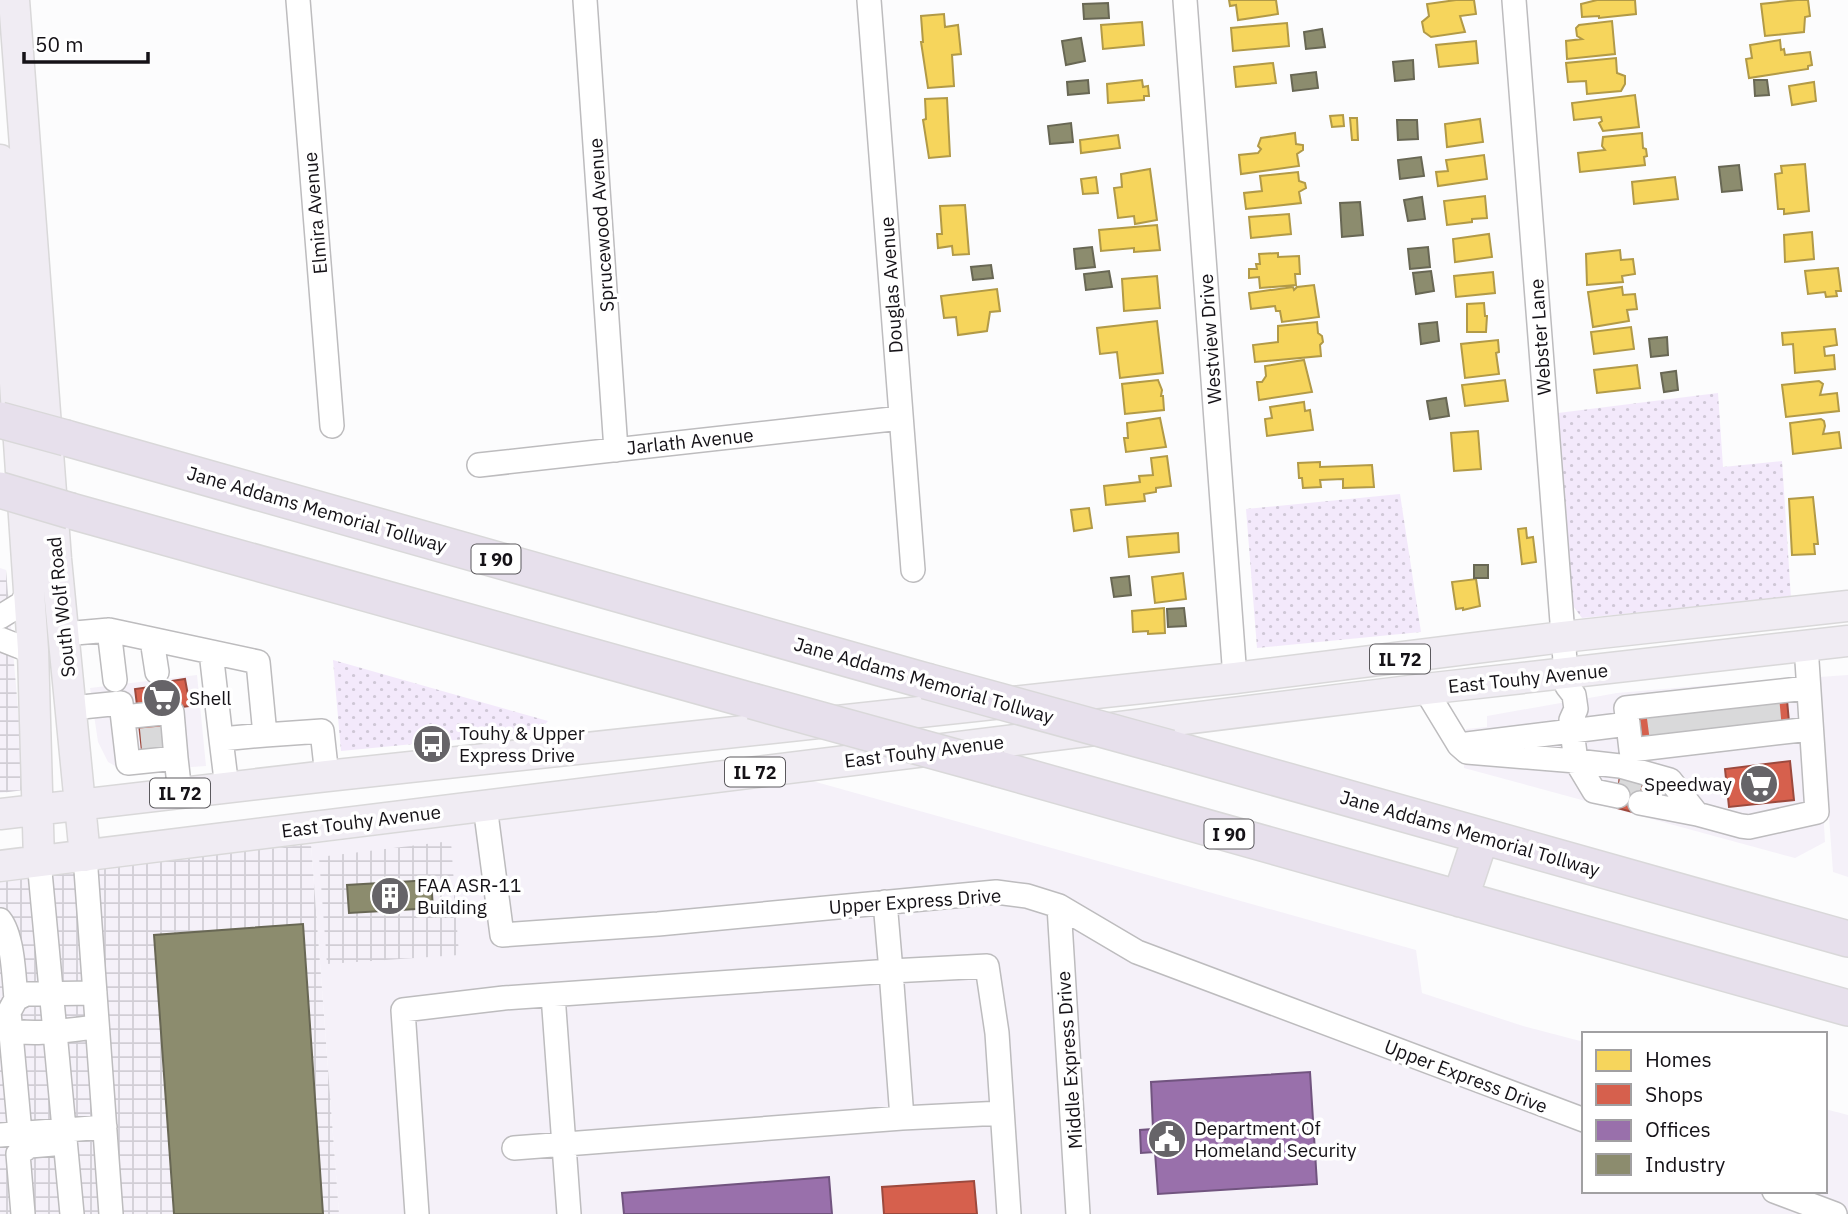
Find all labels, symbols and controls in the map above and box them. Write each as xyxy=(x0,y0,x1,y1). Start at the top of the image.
scale bar xyxy=(24,21,149,65)
text: 50 m xyxy=(35,30,84,58)
street label: Sprucewood Avenue xyxy=(583,137,619,313)
street label: Elmira Avenue xyxy=(298,151,332,275)
street label: Douglas Avenue xyxy=(874,216,908,354)
street label: Westview Drive xyxy=(1193,273,1227,405)
street label: Webster Lane xyxy=(1524,278,1556,396)
street label: Jarlath Avenue xyxy=(625,422,755,460)
street label: Jane Addams Memorial Tollway xyxy=(184,460,450,558)
street label: South Wolf Road xyxy=(42,536,80,678)
road number: I 90 xyxy=(472,544,520,574)
street label: Jane Addams Memorial Tollway xyxy=(791,631,1057,729)
road number: IL 72 xyxy=(1370,644,1430,674)
street label: East Touhy Avenue xyxy=(1447,658,1609,698)
supermarket icon: Shell xyxy=(141,677,183,719)
place label: Shell xyxy=(189,686,232,710)
place label: Touhy & Upper Express Drive xyxy=(459,721,585,767)
bus stop icon: Touhy & Upper Express Drive xyxy=(411,723,453,765)
street label: East Touhy Avenue xyxy=(843,729,1005,773)
road number: IL 72 xyxy=(725,758,785,786)
supermarket icon: Speedway xyxy=(1738,763,1780,805)
place label: Speedway xyxy=(1644,772,1733,796)
road number: IL 72 xyxy=(150,778,210,808)
street label: Jane Addams Memorial Tollway xyxy=(1337,784,1603,882)
street label: East Touhy Avenue xyxy=(280,799,442,843)
road number: I 90 xyxy=(1204,820,1254,848)
place label: FAA ASR-11 Building xyxy=(417,873,521,919)
building icon: FAA ASR-11 Building xyxy=(369,875,411,917)
street label: Upper Express Drive xyxy=(828,883,1002,919)
street label: Middle Express Drive xyxy=(1051,970,1087,1150)
legend xyxy=(1582,1032,1827,1193)
street label: Upper Express Drive xyxy=(1381,1034,1551,1118)
text: Homes xyxy=(1645,1045,1712,1073)
text: Shops xyxy=(1645,1080,1703,1108)
text: Offices xyxy=(1645,1115,1711,1143)
place label: Department Of Homeland Security xyxy=(1194,1116,1357,1162)
public building icon: Department Of Homeland Security xyxy=(1146,1118,1188,1160)
text: Industry xyxy=(1645,1150,1726,1178)

